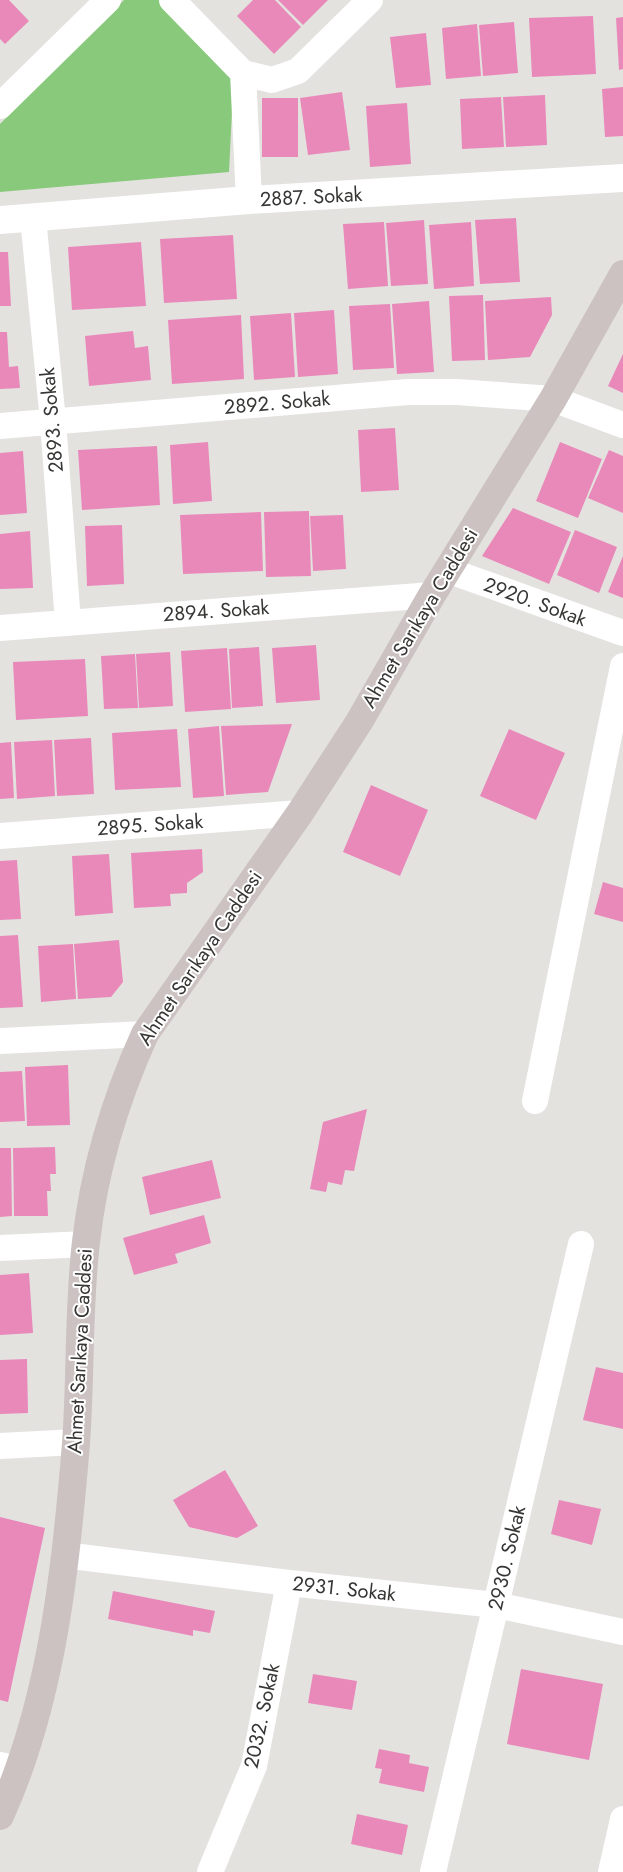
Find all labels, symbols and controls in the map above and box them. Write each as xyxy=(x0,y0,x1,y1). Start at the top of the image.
street label: 2887. Sokak xyxy=(259,180,363,214)
street label: 2893. Sokak xyxy=(33,366,71,474)
street label: 2892. Sokak xyxy=(223,384,331,422)
street label: Ahmet Sarıkaya Caddesi xyxy=(355,522,485,714)
street label: 2920. Sokak xyxy=(480,570,591,634)
street label: 2894. Sokak xyxy=(162,593,270,629)
street label: 2895. Sokak xyxy=(96,807,204,843)
street label: Ahmet Sarıkaya Caddesi xyxy=(131,865,269,1051)
street label: Ahmet Sarıkaya Caddesi xyxy=(60,1248,100,1454)
street label: 2930. Sokak xyxy=(481,1502,533,1613)
street label: 2931. Sokak xyxy=(291,1569,397,1609)
street label: 2032. Sokak xyxy=(237,1661,287,1771)

